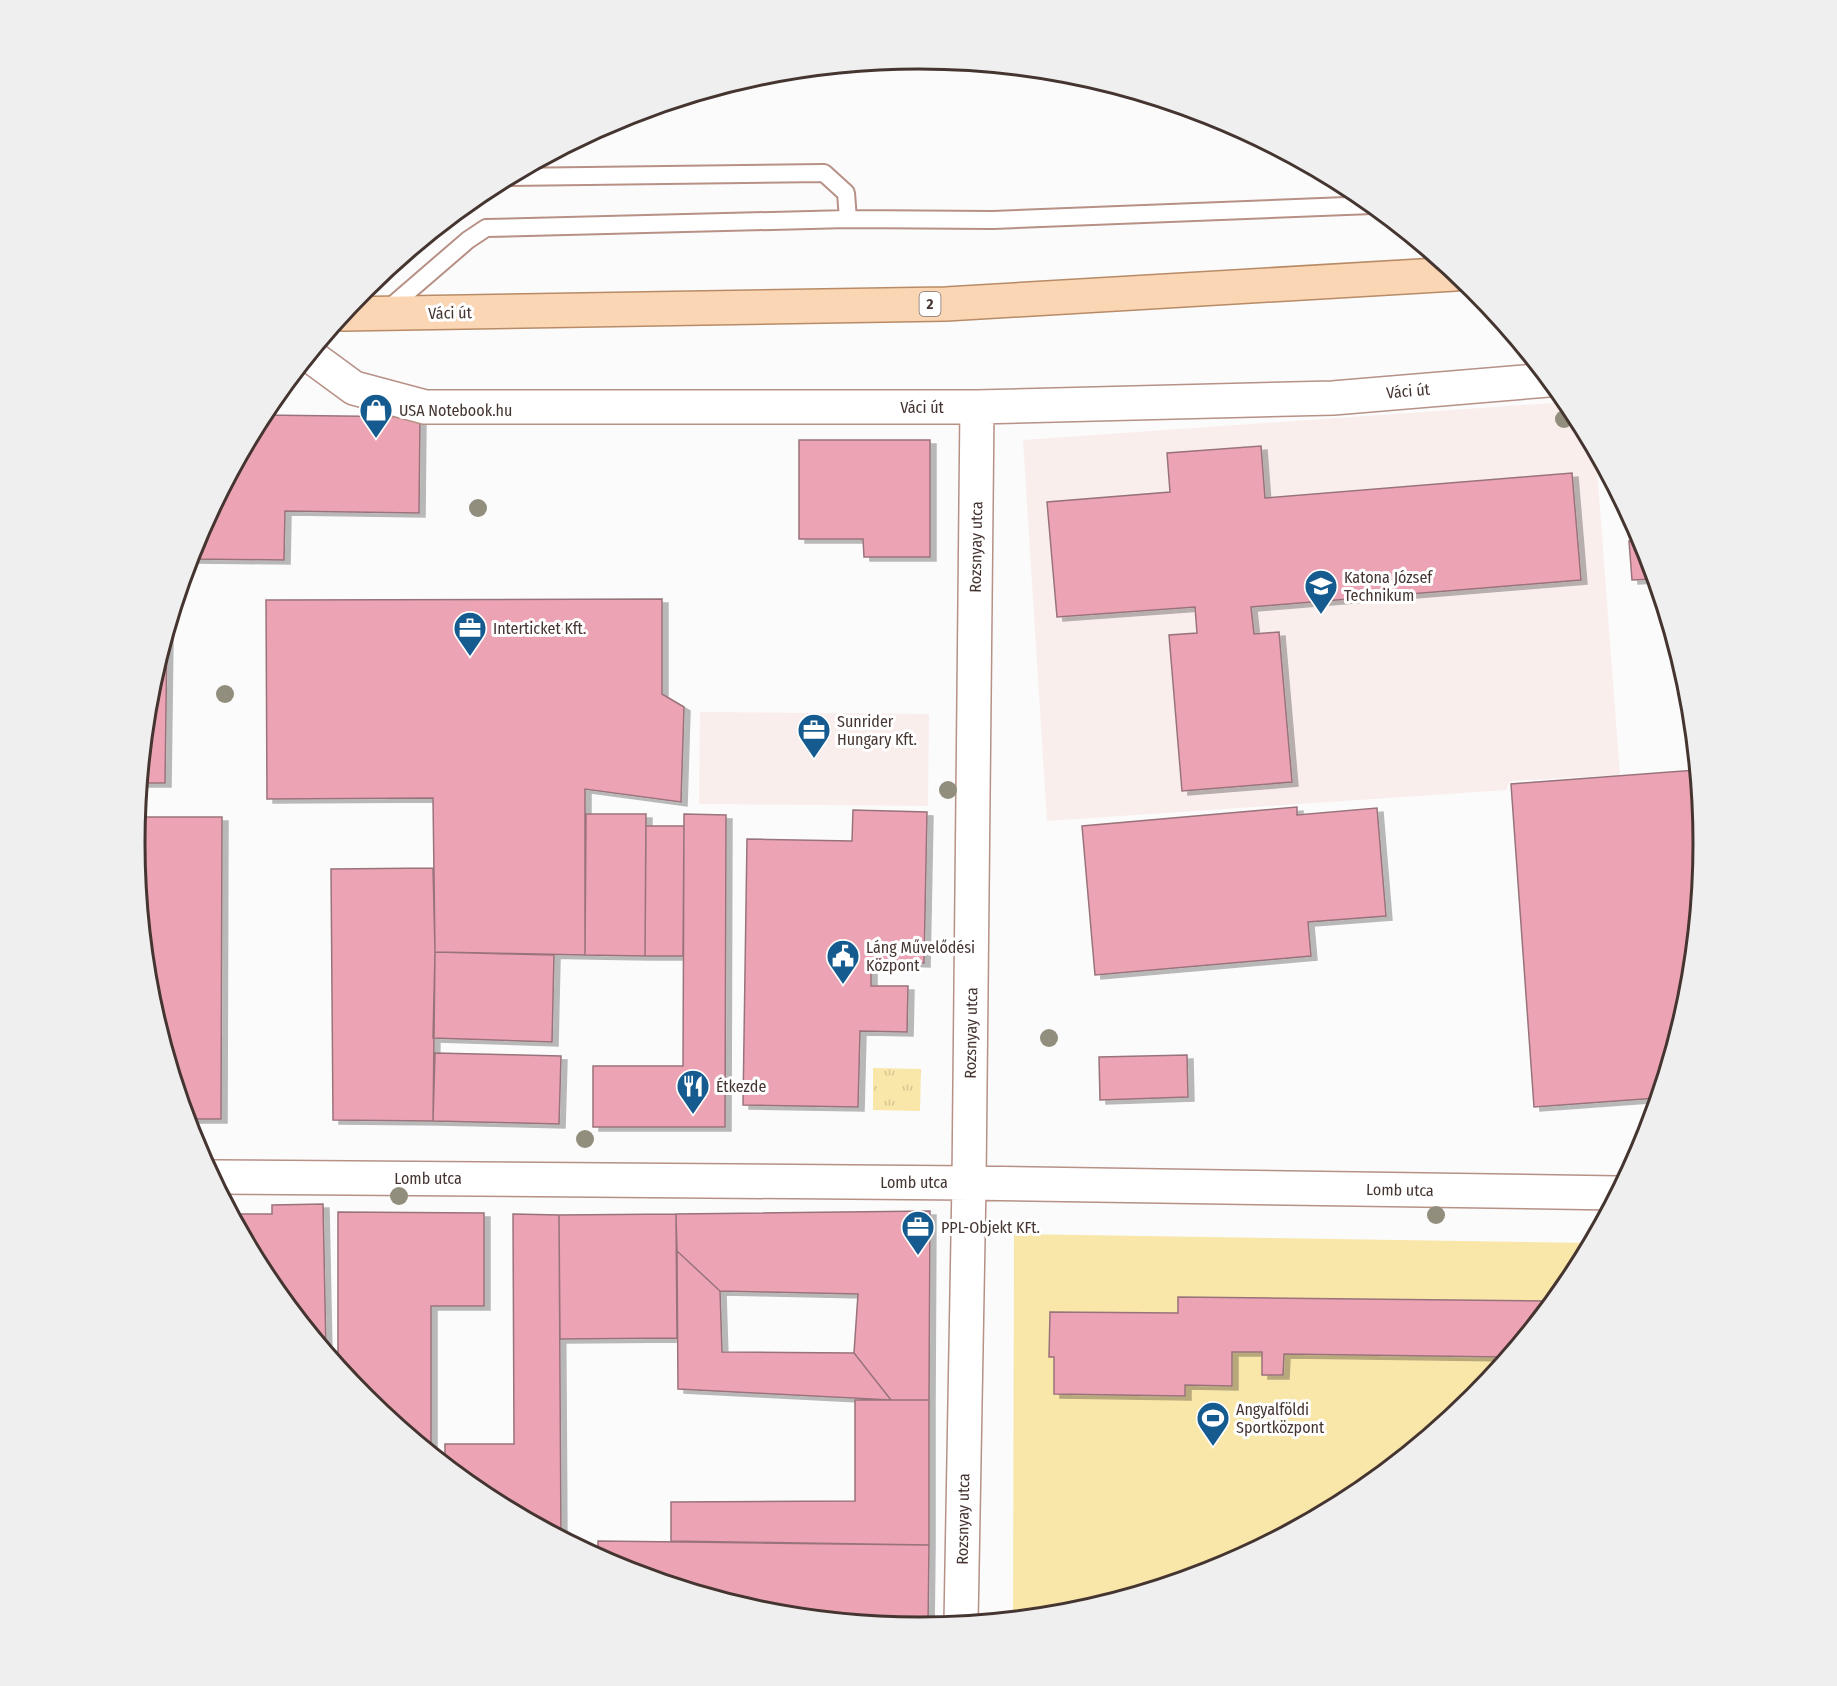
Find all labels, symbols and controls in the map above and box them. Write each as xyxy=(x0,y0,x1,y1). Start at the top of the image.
road number: 2 xyxy=(920,292,940,316)
street label: Váci út xyxy=(428,303,473,323)
street label: Váci út xyxy=(1385,380,1431,402)
shop icon: USA Notebook.hu xyxy=(358,392,394,439)
street label: Váci út xyxy=(900,398,945,417)
place label: USA Notebook.hu xyxy=(399,401,512,420)
street label: Rozsnyay utca xyxy=(966,501,986,593)
school or university icon: Katona József Technikum xyxy=(1303,568,1339,615)
place label: Katona József Technikum xyxy=(1344,568,1433,605)
office icon: Interticket Kft. xyxy=(452,610,488,657)
place label: Interticket Kft. xyxy=(493,619,586,638)
office icon: Sunrider Hungary Kft. xyxy=(796,712,832,759)
place label: Sunrider Hungary Kft. xyxy=(837,712,917,749)
public building icon: Láng Művelődési Központ xyxy=(825,938,861,985)
place label: Láng Művelődési Központ xyxy=(866,938,975,975)
street label: Rozsnyay utca xyxy=(961,987,981,1079)
restaurant icon: Étkezde xyxy=(675,1068,711,1115)
place label: Étkezde xyxy=(716,1077,766,1096)
street label: Lomb utca xyxy=(394,1169,462,1188)
street label: Lomb utca xyxy=(880,1173,948,1192)
street label: Lomb utca xyxy=(1366,1180,1434,1200)
office icon: PPL-Objekt KFt. xyxy=(900,1209,936,1256)
place label: PPL-Objekt KFt. xyxy=(941,1218,1040,1237)
sports icon: Angyalföldi Sportközpont xyxy=(1195,1400,1231,1447)
place label: Angyalföldi Sportközpont xyxy=(1236,1400,1325,1437)
street label: Rozsnyay utca xyxy=(953,1473,973,1565)

